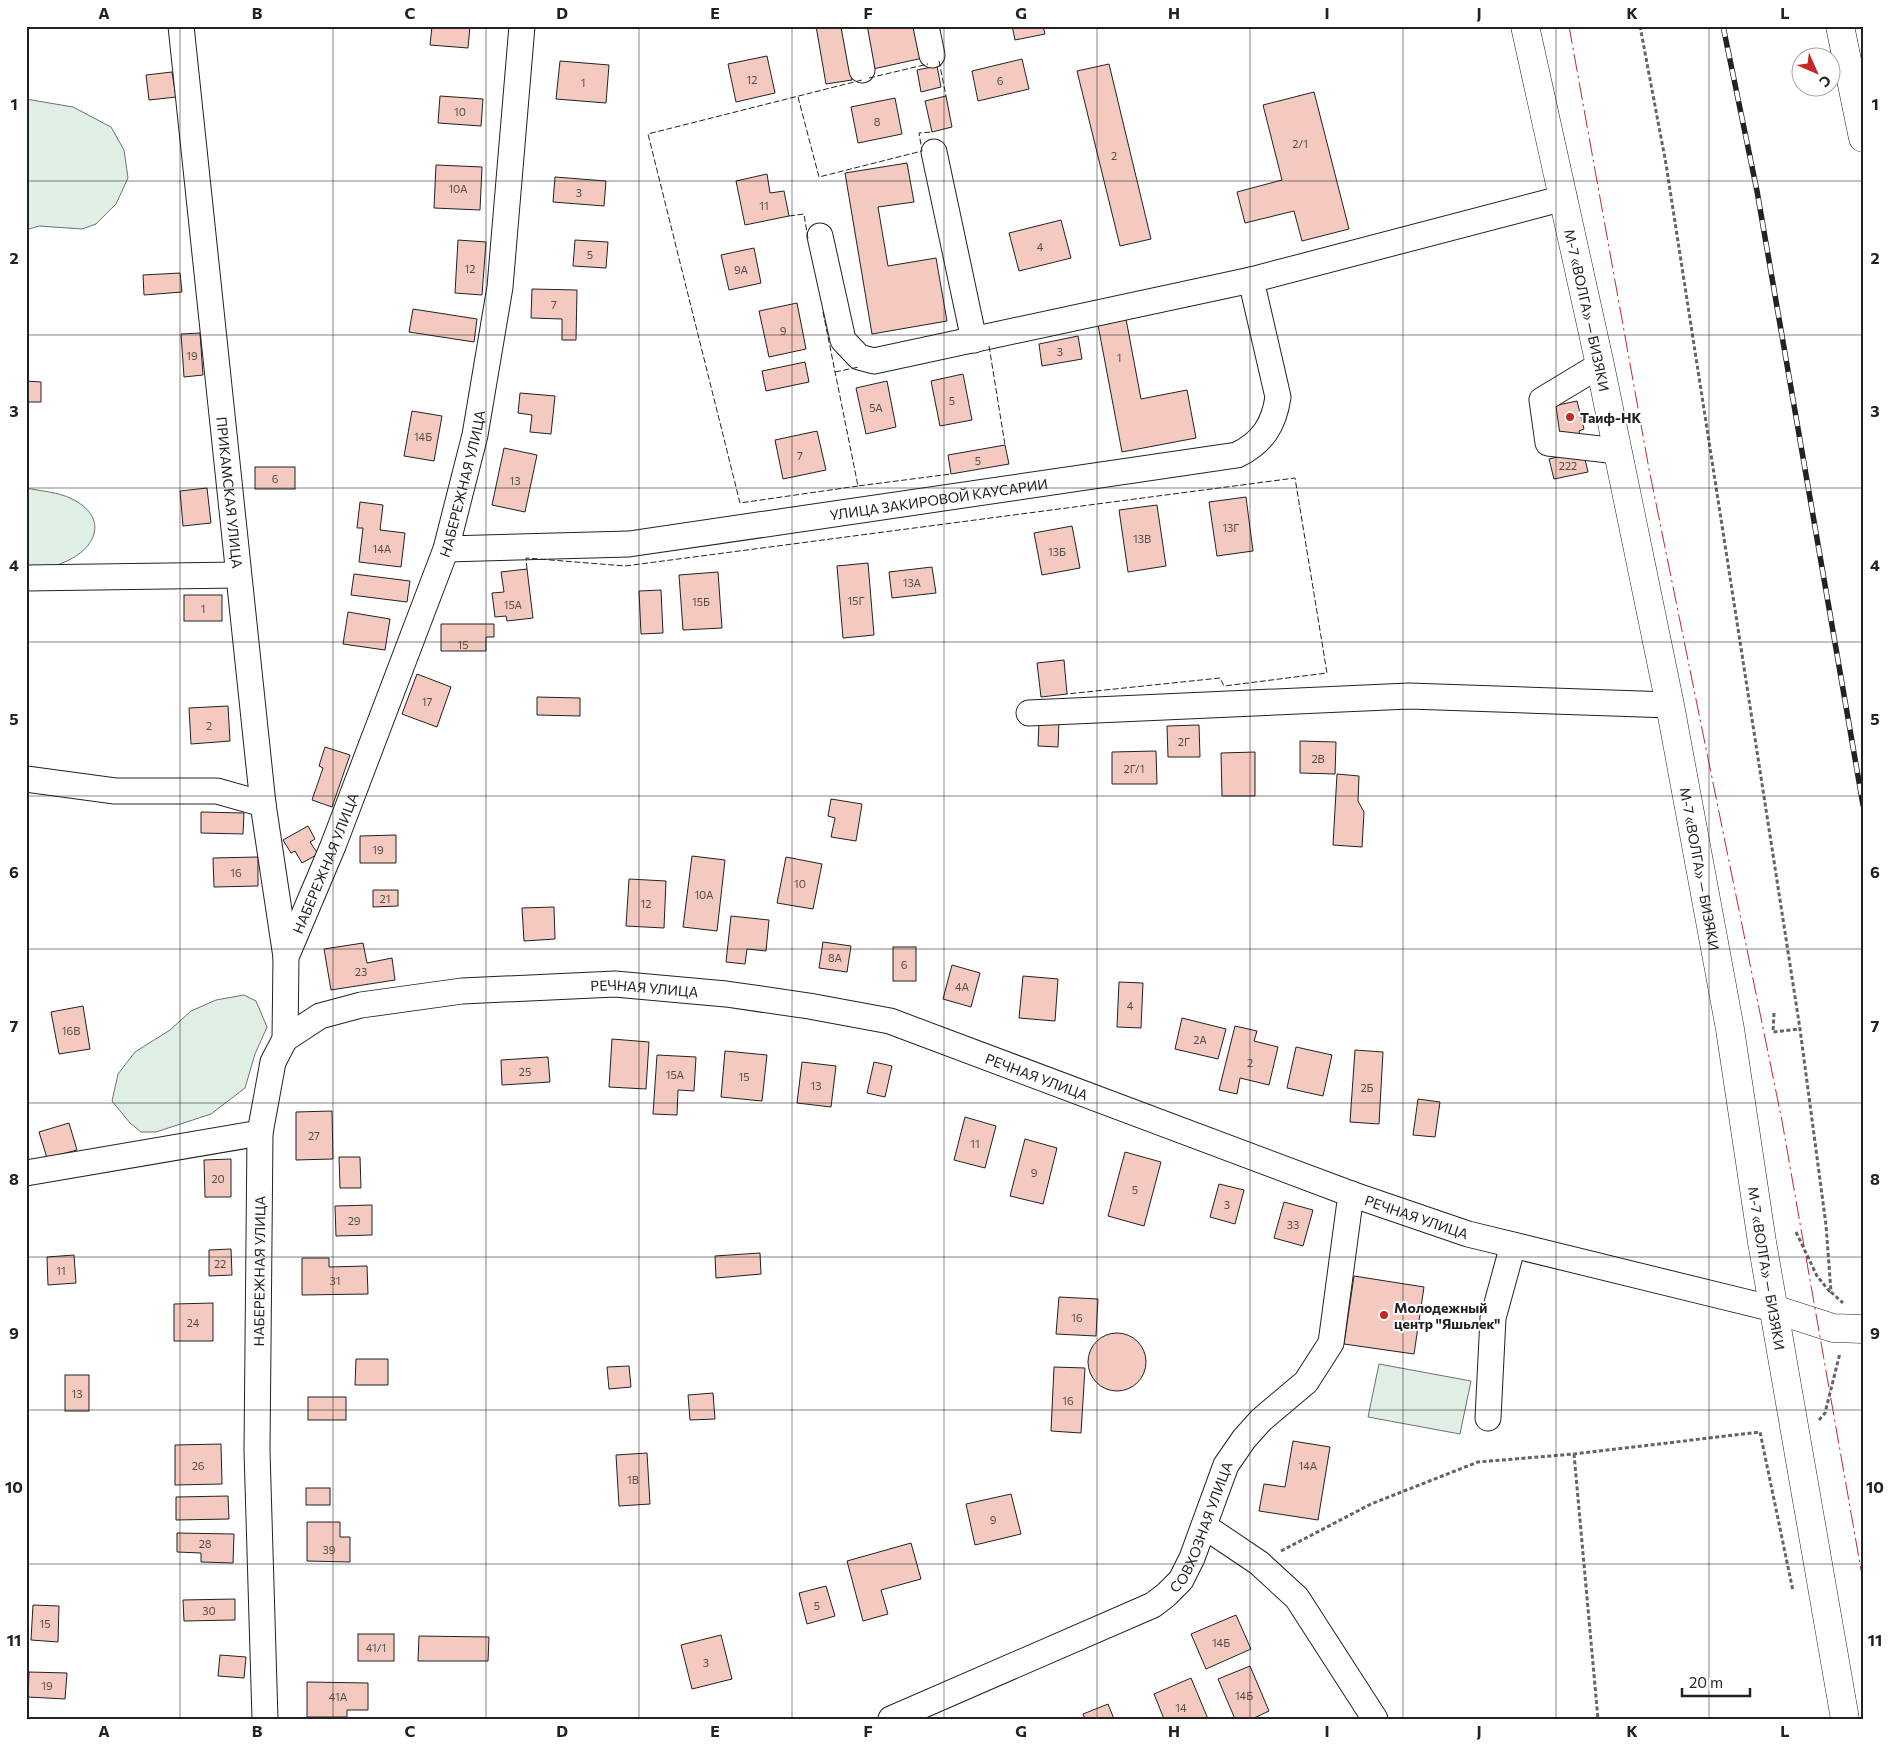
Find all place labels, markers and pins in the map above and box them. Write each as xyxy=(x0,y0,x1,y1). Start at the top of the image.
place label: Таиф-НК xyxy=(1580,409,1641,426)
marker: Таиф-НК xyxy=(1564,411,1576,423)
place label: Молодежный центр "Яшьлек" xyxy=(1394,1299,1500,1332)
marker: Молодежный центр "Яшьлек" xyxy=(1378,1309,1390,1321)

